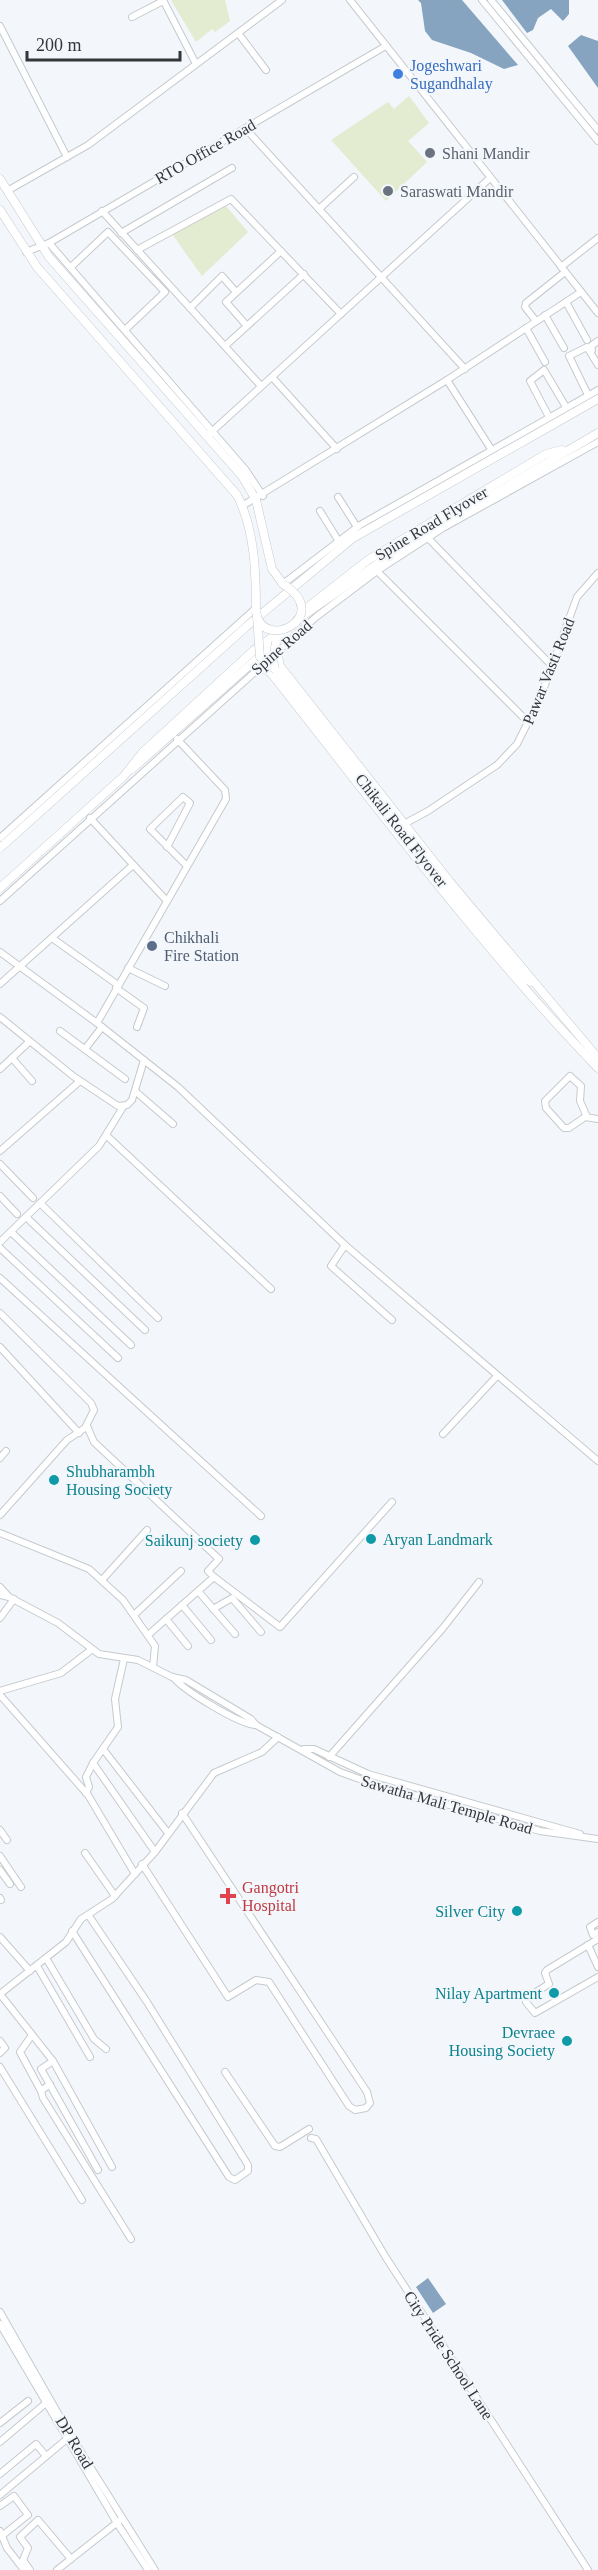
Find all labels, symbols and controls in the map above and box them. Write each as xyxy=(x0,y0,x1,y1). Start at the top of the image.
scale bar xyxy=(27,24,180,62)
text: 200 m xyxy=(36,35,82,55)
place label: Jogeshwari Sugandhalay xyxy=(410,57,493,93)
marker: Jogeshwari Sugandhalay xyxy=(391,67,405,81)
street label: RTO Office Road xyxy=(152,116,258,187)
place label: Shani Mandir xyxy=(442,145,530,162)
marker: Shani Mandir xyxy=(423,146,437,160)
place label: Saraswati Mandir xyxy=(400,183,514,200)
marker: Saraswati Mandir xyxy=(381,184,395,198)
street label: Spine Road Flyover xyxy=(372,483,492,565)
street label: Pawar Vasti Road xyxy=(519,615,578,727)
street label: Spine Road xyxy=(248,617,316,679)
street label: Chikali Road Flyover xyxy=(351,770,451,891)
place label: Chikhali Fire Station xyxy=(164,929,239,964)
marker: Chikhali Fire Station xyxy=(145,939,159,953)
place label: Shubharambh Housing Society xyxy=(66,1463,172,1499)
marker: Shubharambh Housing Society xyxy=(47,1473,61,1487)
place label: Aryan Landmark xyxy=(383,1531,493,1549)
place label: Saikunj society xyxy=(145,1532,243,1550)
marker: Aryan Landmark xyxy=(364,1532,378,1546)
marker: Saikunj society xyxy=(248,1533,262,1547)
street label: Sawatha Mali Temple Road xyxy=(359,1772,535,1838)
place label: Gangotri Hospital xyxy=(242,1879,299,1915)
marker: Gangotri Hospital xyxy=(219,1887,237,1905)
place label: Silver City xyxy=(435,1903,505,1921)
marker: Silver City xyxy=(510,1904,524,1918)
place label: Nilay Apartment xyxy=(435,1985,543,2003)
marker: Nilay Apartment xyxy=(547,1986,561,2000)
place label: Devraee Housing Society xyxy=(449,2024,555,2060)
marker: Devraee Housing Society xyxy=(560,2034,574,2048)
street label: City Pride School Lane xyxy=(400,2288,496,2423)
street label: DP Road xyxy=(52,2413,97,2471)

